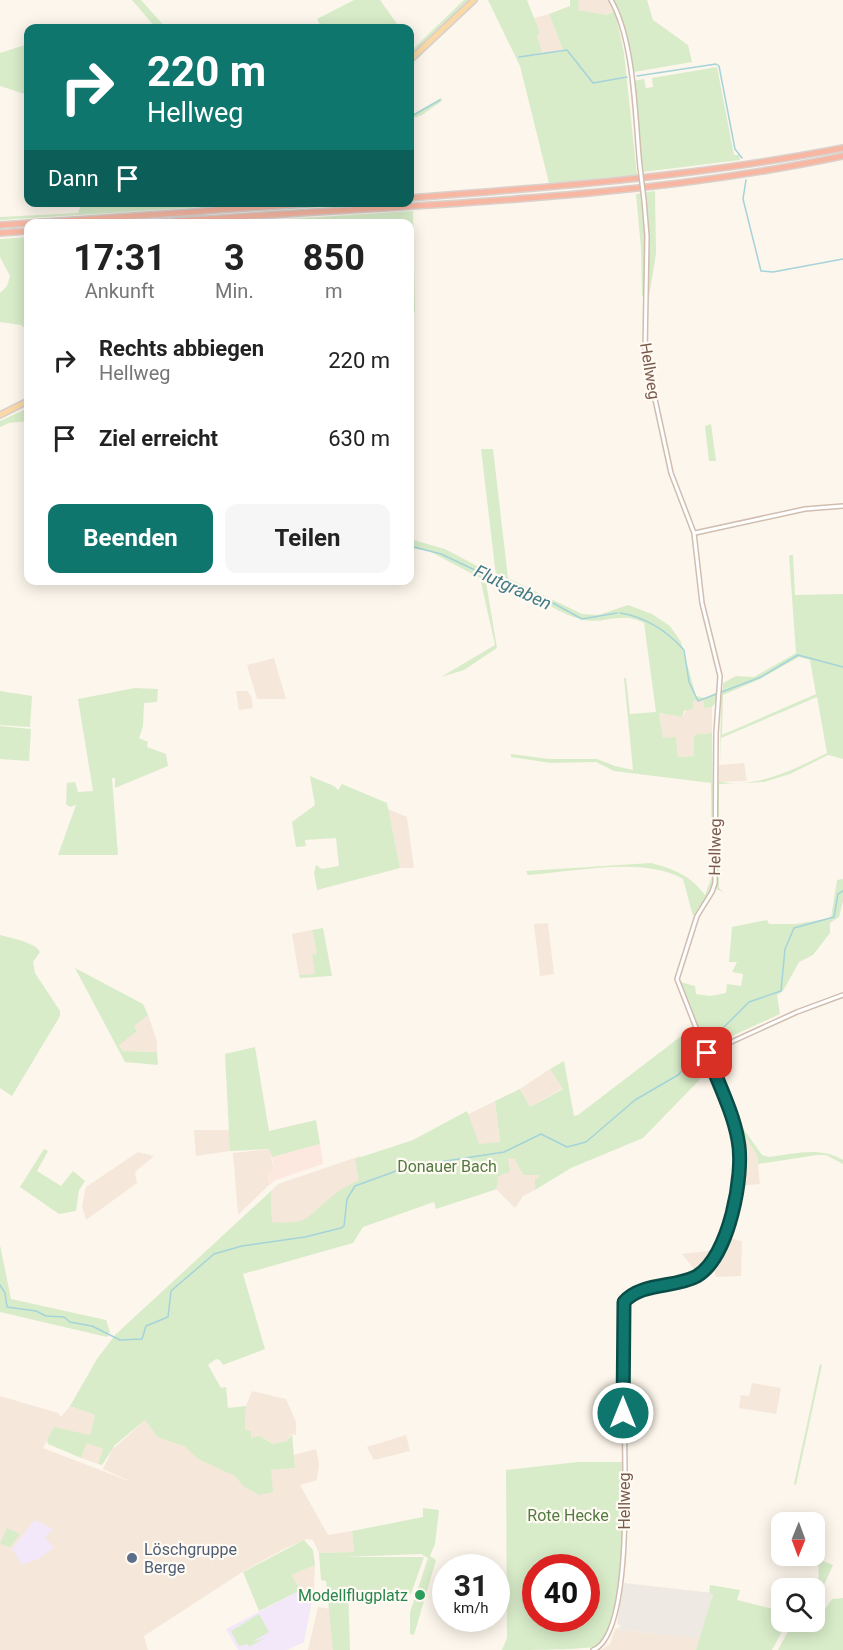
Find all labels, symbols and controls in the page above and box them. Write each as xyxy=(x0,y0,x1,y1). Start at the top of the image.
text: 220 m xyxy=(147,47,266,96)
icon: right xyxy=(48,48,126,126)
text: Hellweg xyxy=(147,97,243,129)
icon: arrive xyxy=(111,162,144,195)
text: Dann xyxy=(48,166,99,191)
text: 17:31 xyxy=(73,237,166,279)
text: 3 xyxy=(224,237,245,279)
text: 850 xyxy=(303,237,365,279)
text: Ankunft xyxy=(85,279,154,303)
text: Min. xyxy=(215,279,254,303)
text: m xyxy=(325,279,343,303)
text: Rechts abbiegen xyxy=(99,336,264,361)
street label: Hellweg xyxy=(636,341,664,401)
icon: right xyxy=(48,344,81,377)
text: 220 m xyxy=(328,348,390,373)
text: Hellweg xyxy=(99,361,170,385)
icon: arrive xyxy=(48,422,81,455)
text: Ziel erreicht xyxy=(99,426,218,451)
text: 630 m xyxy=(328,426,390,451)
button: Beenden xyxy=(48,504,213,573)
button: Teilen xyxy=(225,504,390,573)
water label: Flutgraben xyxy=(471,560,555,614)
street label: Hellweg xyxy=(705,818,725,876)
pin xyxy=(681,1027,732,1078)
icon: arrive xyxy=(690,1036,723,1069)
park label: Donauer Bach xyxy=(397,1157,497,1176)
position arrow xyxy=(591,1381,655,1445)
street label: Hellweg xyxy=(615,1472,634,1530)
park label: Rote Hecke xyxy=(527,1506,609,1525)
north arrow xyxy=(771,1512,825,1566)
map controls xyxy=(771,1512,825,1632)
place label: Löschgruppe Berge xyxy=(144,1540,237,1577)
marker: Löschgruppe Berge xyxy=(125,1551,139,1565)
speed limit sign: 40 xyxy=(522,1554,600,1632)
text: 31 xyxy=(454,1568,488,1603)
button: search xyxy=(771,1578,825,1632)
place label: Modellflugplatz xyxy=(298,1586,408,1605)
marker: Modellflugplatz xyxy=(413,1588,427,1602)
text: km/h xyxy=(453,1599,489,1617)

